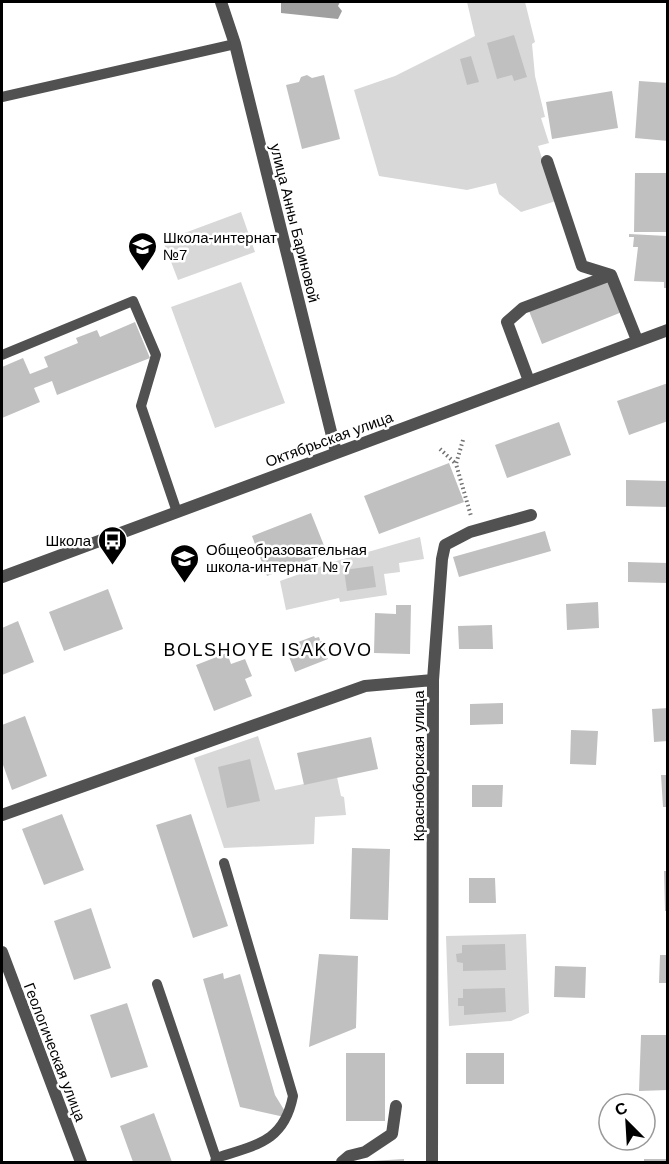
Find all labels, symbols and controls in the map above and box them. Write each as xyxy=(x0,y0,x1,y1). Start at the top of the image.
street label: улица Анны Бариновой xyxy=(267,142,323,304)
place label: Школа-интернат №7 xyxy=(163,229,277,263)
school or university icon: Школа-интернат №7 xyxy=(126,230,158,272)
street label: Октябрьская улица xyxy=(263,408,396,470)
bus stop icon: Школа xyxy=(96,524,128,566)
place label: Школа xyxy=(45,532,92,549)
place label: Общеобразовательная школа-интернат № 7 xyxy=(206,541,367,575)
school or university icon: Общеобразовательная школа-интернат № 7 xyxy=(169,542,201,584)
district label: BOLSHOYE ISAKOVO xyxy=(163,640,373,660)
street label: Красноборская улица xyxy=(410,690,427,842)
street label: Геологическая улица xyxy=(21,980,90,1124)
north arrow xyxy=(597,1092,657,1152)
text: С xyxy=(612,1098,630,1119)

